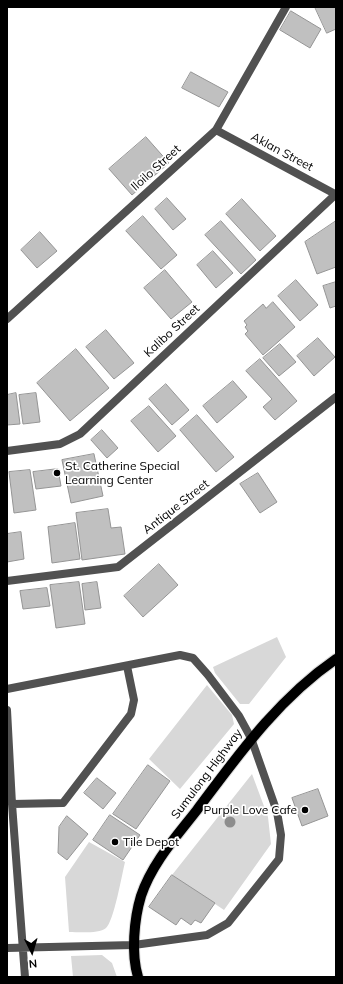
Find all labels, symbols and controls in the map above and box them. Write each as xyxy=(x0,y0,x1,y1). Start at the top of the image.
street label: Aklan Street xyxy=(248,130,316,174)
street label: Iloilo Street xyxy=(128,142,184,194)
street label: Kalibo Street xyxy=(141,302,203,360)
place label: St. Catherine Special Learning Center xyxy=(65,459,180,487)
marker: St. Catherine Special Learning Center xyxy=(52,468,62,478)
street label: Antique Street xyxy=(140,477,212,537)
street label: Sumulong Highway xyxy=(168,726,246,822)
place label: Purple Love Cafe xyxy=(203,803,297,817)
marker: Purple Love Cafe xyxy=(300,805,310,815)
place label: Tile Depot xyxy=(123,835,179,849)
marker: Tile Depot xyxy=(110,837,120,847)
north arrow xyxy=(12,932,52,972)
text: N xyxy=(28,957,38,971)

